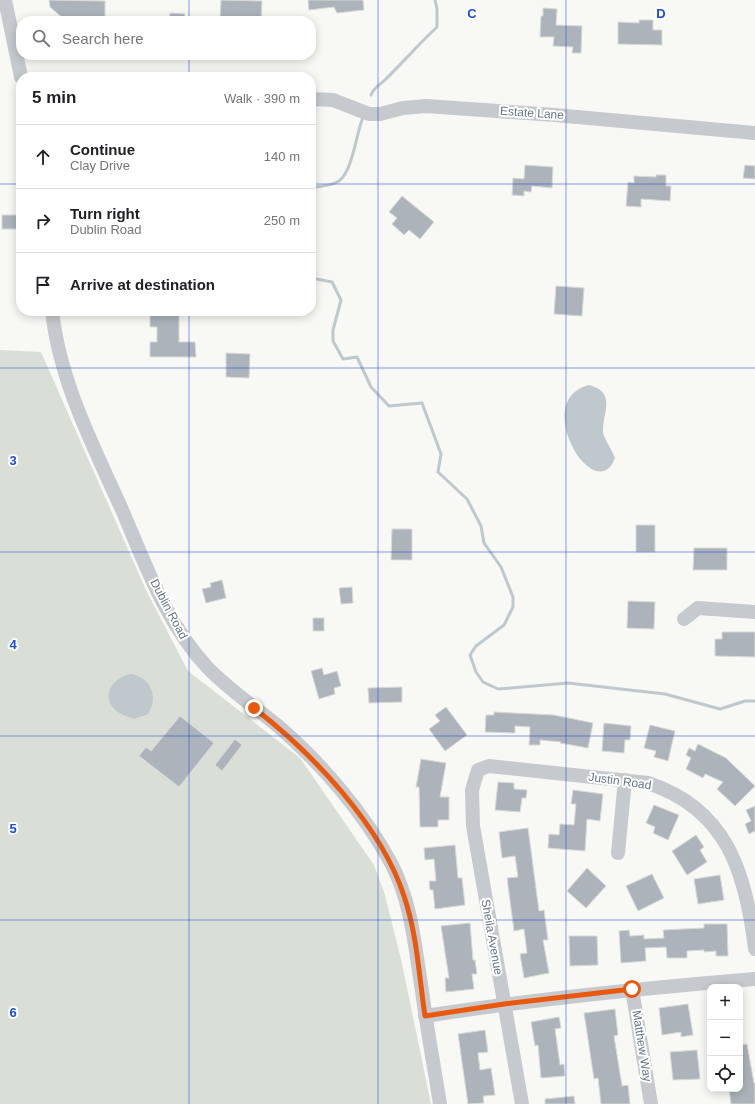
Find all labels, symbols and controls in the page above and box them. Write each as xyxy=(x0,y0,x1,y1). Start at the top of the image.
text: C xyxy=(467,6,477,21)
text: D xyxy=(656,6,666,21)
search box xyxy=(16,16,316,60)
icon: search xyxy=(30,27,52,49)
text: Search here xyxy=(62,30,144,47)
text: 5 min xyxy=(32,88,76,107)
text: Walk · 390 m xyxy=(224,91,300,106)
street label: Estate Lane xyxy=(500,104,565,122)
text: Continue xyxy=(70,141,135,158)
icon: ahead xyxy=(32,146,54,168)
text: 140 m xyxy=(264,149,300,164)
text: Clay Drive xyxy=(70,158,130,173)
text: Turn right xyxy=(70,205,140,222)
icon: right xyxy=(32,210,54,232)
text: 250 m xyxy=(264,213,300,228)
text: Dublin Road xyxy=(70,222,142,237)
icon: arrive xyxy=(32,274,54,296)
text: Arrive at destination xyxy=(70,276,215,293)
text: 3 xyxy=(9,453,17,468)
street label: Dublin Road xyxy=(147,577,191,641)
text: 4 xyxy=(9,637,17,652)
route end xyxy=(245,699,263,717)
street label: Justin Road xyxy=(588,770,652,792)
text: 5 xyxy=(9,821,17,836)
street label: Sheila Avenue xyxy=(478,898,506,976)
route start xyxy=(623,980,641,998)
map controls xyxy=(707,984,743,1092)
button: + xyxy=(707,984,743,1020)
text: 6 xyxy=(9,1005,17,1020)
street label: Matthew Way xyxy=(629,1009,655,1083)
button: − xyxy=(707,1020,743,1056)
button: locate xyxy=(707,1056,743,1092)

